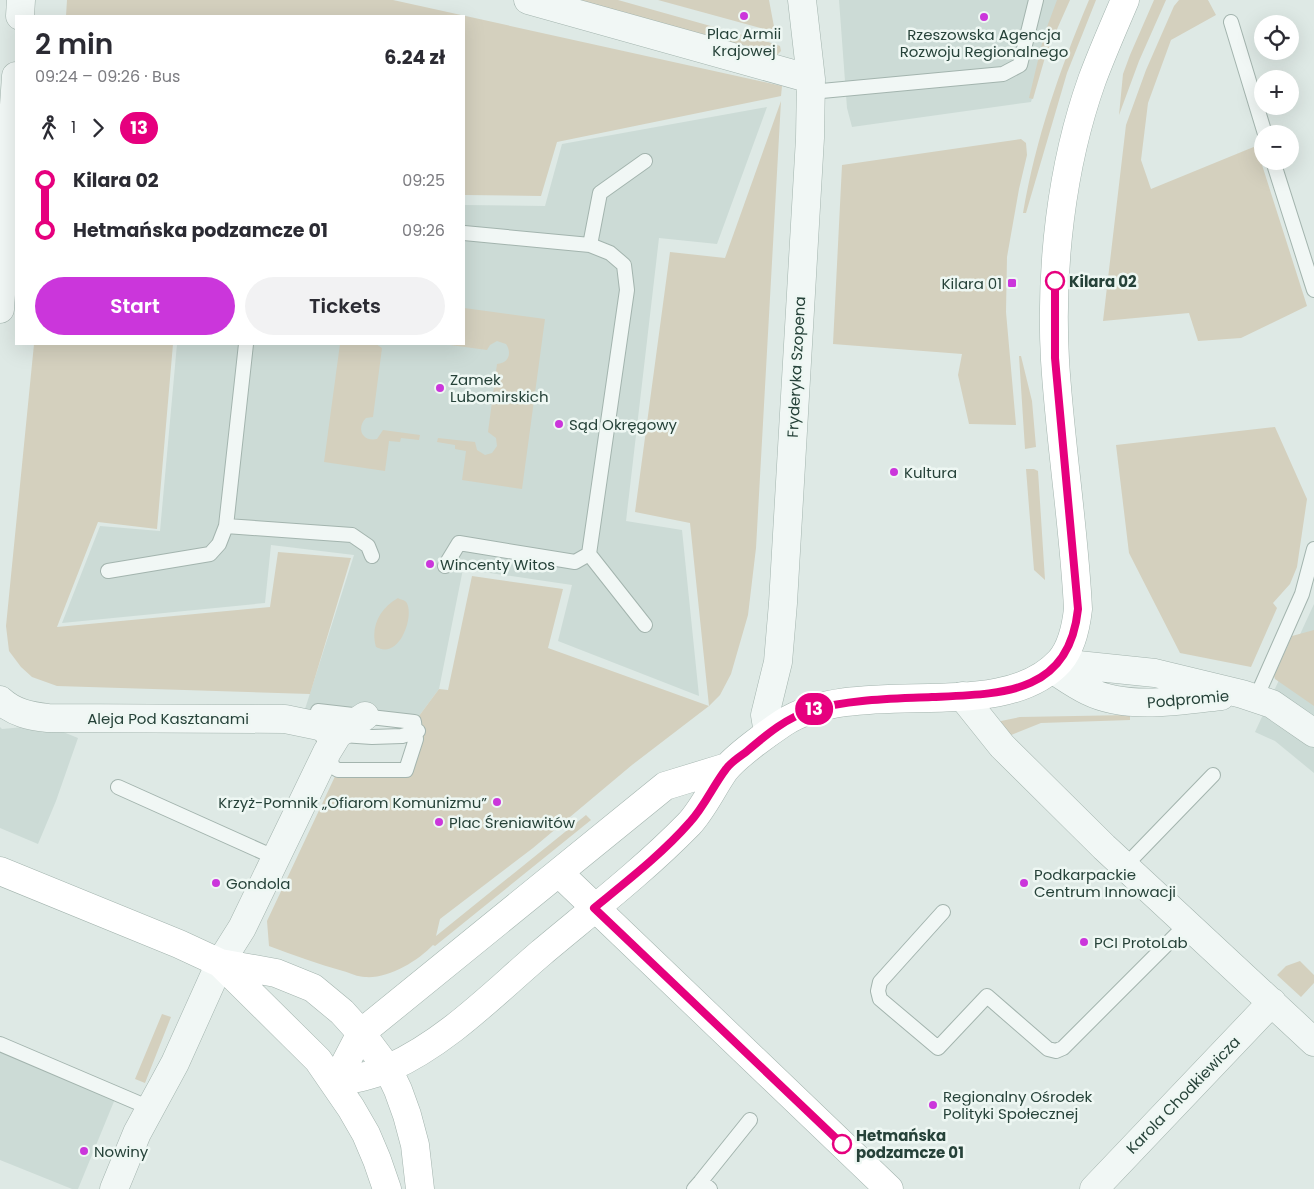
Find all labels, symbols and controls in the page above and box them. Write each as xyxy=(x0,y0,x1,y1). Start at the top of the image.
marker: Plac Armii Krajowej xyxy=(738,10,750,22)
marker: Rzeszowska Agencja Rozwoju Regionalnego xyxy=(978,11,990,23)
map controls xyxy=(1254,15,1299,170)
button: locate xyxy=(1254,15,1299,60)
place label: Plac Armii Krajowej xyxy=(707,23,781,61)
place label: Rzeszowska Agencja Rozwoju Regionalnego xyxy=(900,24,1068,62)
text: 2 min xyxy=(35,25,113,64)
text: 6.24 zł xyxy=(384,44,445,71)
text: 09:24 – 09:26 · Bus xyxy=(35,65,180,88)
button: + xyxy=(1254,70,1299,115)
icon: walk xyxy=(35,114,63,142)
icon: forward xyxy=(84,114,112,142)
text: 13 xyxy=(130,115,148,140)
text: 1 xyxy=(71,116,76,139)
button: − xyxy=(1254,125,1299,170)
text: Kilara 02 xyxy=(73,167,159,194)
text: 09:25 xyxy=(402,169,445,192)
text: Hetmańska podzamcze 01 xyxy=(73,217,328,244)
text: 09:26 xyxy=(402,219,445,242)
marker: Kilara 02 xyxy=(1045,271,1065,291)
place label: Kilara 02 xyxy=(1069,271,1137,292)
place label: Kilara 01 xyxy=(942,273,1002,294)
button: Start xyxy=(35,277,235,335)
button: Tickets xyxy=(245,277,445,335)
marker: Kilara 01 xyxy=(1006,277,1018,289)
street label: Fryderyka Szopena xyxy=(782,296,810,438)
place label: Zamek Lubomirskich xyxy=(450,369,549,407)
marker: Zamek Lubomirskich xyxy=(434,382,446,394)
place label: Sąd Okręgowy xyxy=(569,414,678,435)
marker: Sąd Okręgowy xyxy=(553,418,565,430)
place label: Kultura xyxy=(904,462,957,483)
marker: Kultura xyxy=(888,466,900,478)
place label: Wincenty Witos xyxy=(440,554,555,575)
marker: Wincenty Witos xyxy=(424,558,436,570)
street label: Podpromie xyxy=(1146,685,1230,713)
line badge: 13 xyxy=(792,693,836,725)
text: 13 xyxy=(805,696,823,721)
street label: Aleja Pod Kasztanami xyxy=(87,708,249,729)
place label: Krzyż-Pomnik „Ofiarom Komunizmu” xyxy=(218,792,487,813)
marker: Krzyż-Pomnik „Ofiarom Komunizmu” xyxy=(491,796,503,808)
place label: Plac Śreniawitów xyxy=(449,812,576,833)
marker: Plac Śreniawitów xyxy=(433,816,445,828)
place label: Podkarpackie Centrum Innowacji xyxy=(1034,864,1176,902)
place label: Gondola xyxy=(226,873,290,894)
marker: Gondola xyxy=(210,877,222,889)
marker: Podkarpackie Centrum Innowacji xyxy=(1018,877,1030,889)
place label: PCI ProtoLab xyxy=(1094,932,1188,953)
marker: PCI ProtoLab xyxy=(1078,936,1090,948)
street label: Karola Chodkiewicza xyxy=(1121,1032,1245,1158)
place label: Regionalny Ośrodek Polityki Społecznej xyxy=(943,1086,1093,1124)
marker: Regionalny Ośrodek Polityki Społecznej xyxy=(927,1099,939,1111)
place label: Hetmańska podzamcze 01 xyxy=(856,1125,964,1163)
marker: Hetmańska podzamcze 01 xyxy=(832,1134,852,1154)
place label: Nowiny xyxy=(94,1141,149,1162)
marker: Nowiny xyxy=(78,1145,90,1157)

